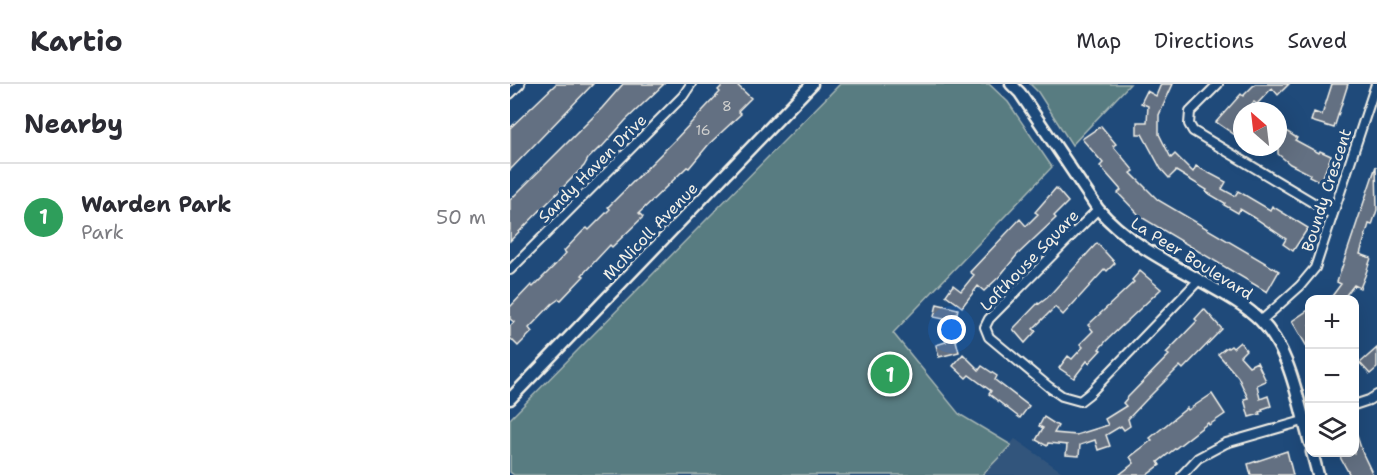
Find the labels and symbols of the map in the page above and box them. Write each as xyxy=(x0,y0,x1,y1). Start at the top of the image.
house number: 8 xyxy=(722,97,732,115)
north arrow xyxy=(1233,102,1287,156)
street label: Sandy Haven Drive xyxy=(533,109,651,227)
house number: 16 xyxy=(695,121,711,139)
street label: Boundy Crescent xyxy=(1297,126,1356,254)
street label: McNicoll Avenue xyxy=(598,178,702,285)
street label: Lofthouse Square xyxy=(975,205,1083,316)
street label: La Peer Boulevard xyxy=(1127,212,1257,304)
your location xyxy=(937,315,966,344)
pin: 1 xyxy=(870,352,910,396)

